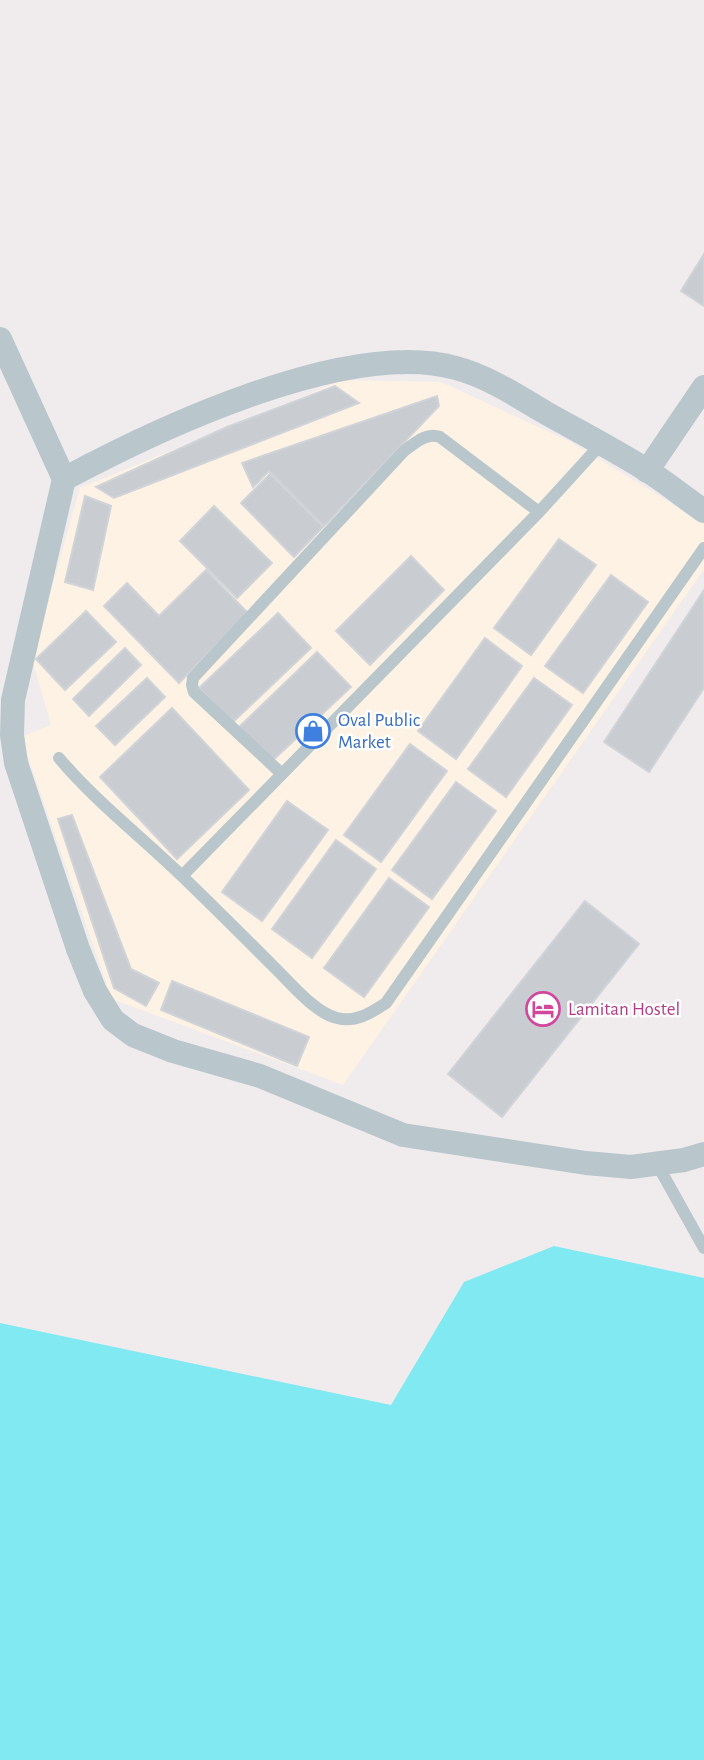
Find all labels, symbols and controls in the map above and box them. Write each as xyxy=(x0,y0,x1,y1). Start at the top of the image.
place label: Oval Public Market xyxy=(338,711,420,752)
shop icon: Oval Public Market xyxy=(294,712,332,750)
hotel icon: Lamitan Hostel xyxy=(524,990,562,1028)
place label: Lamitan Hostel xyxy=(568,1000,680,1019)

